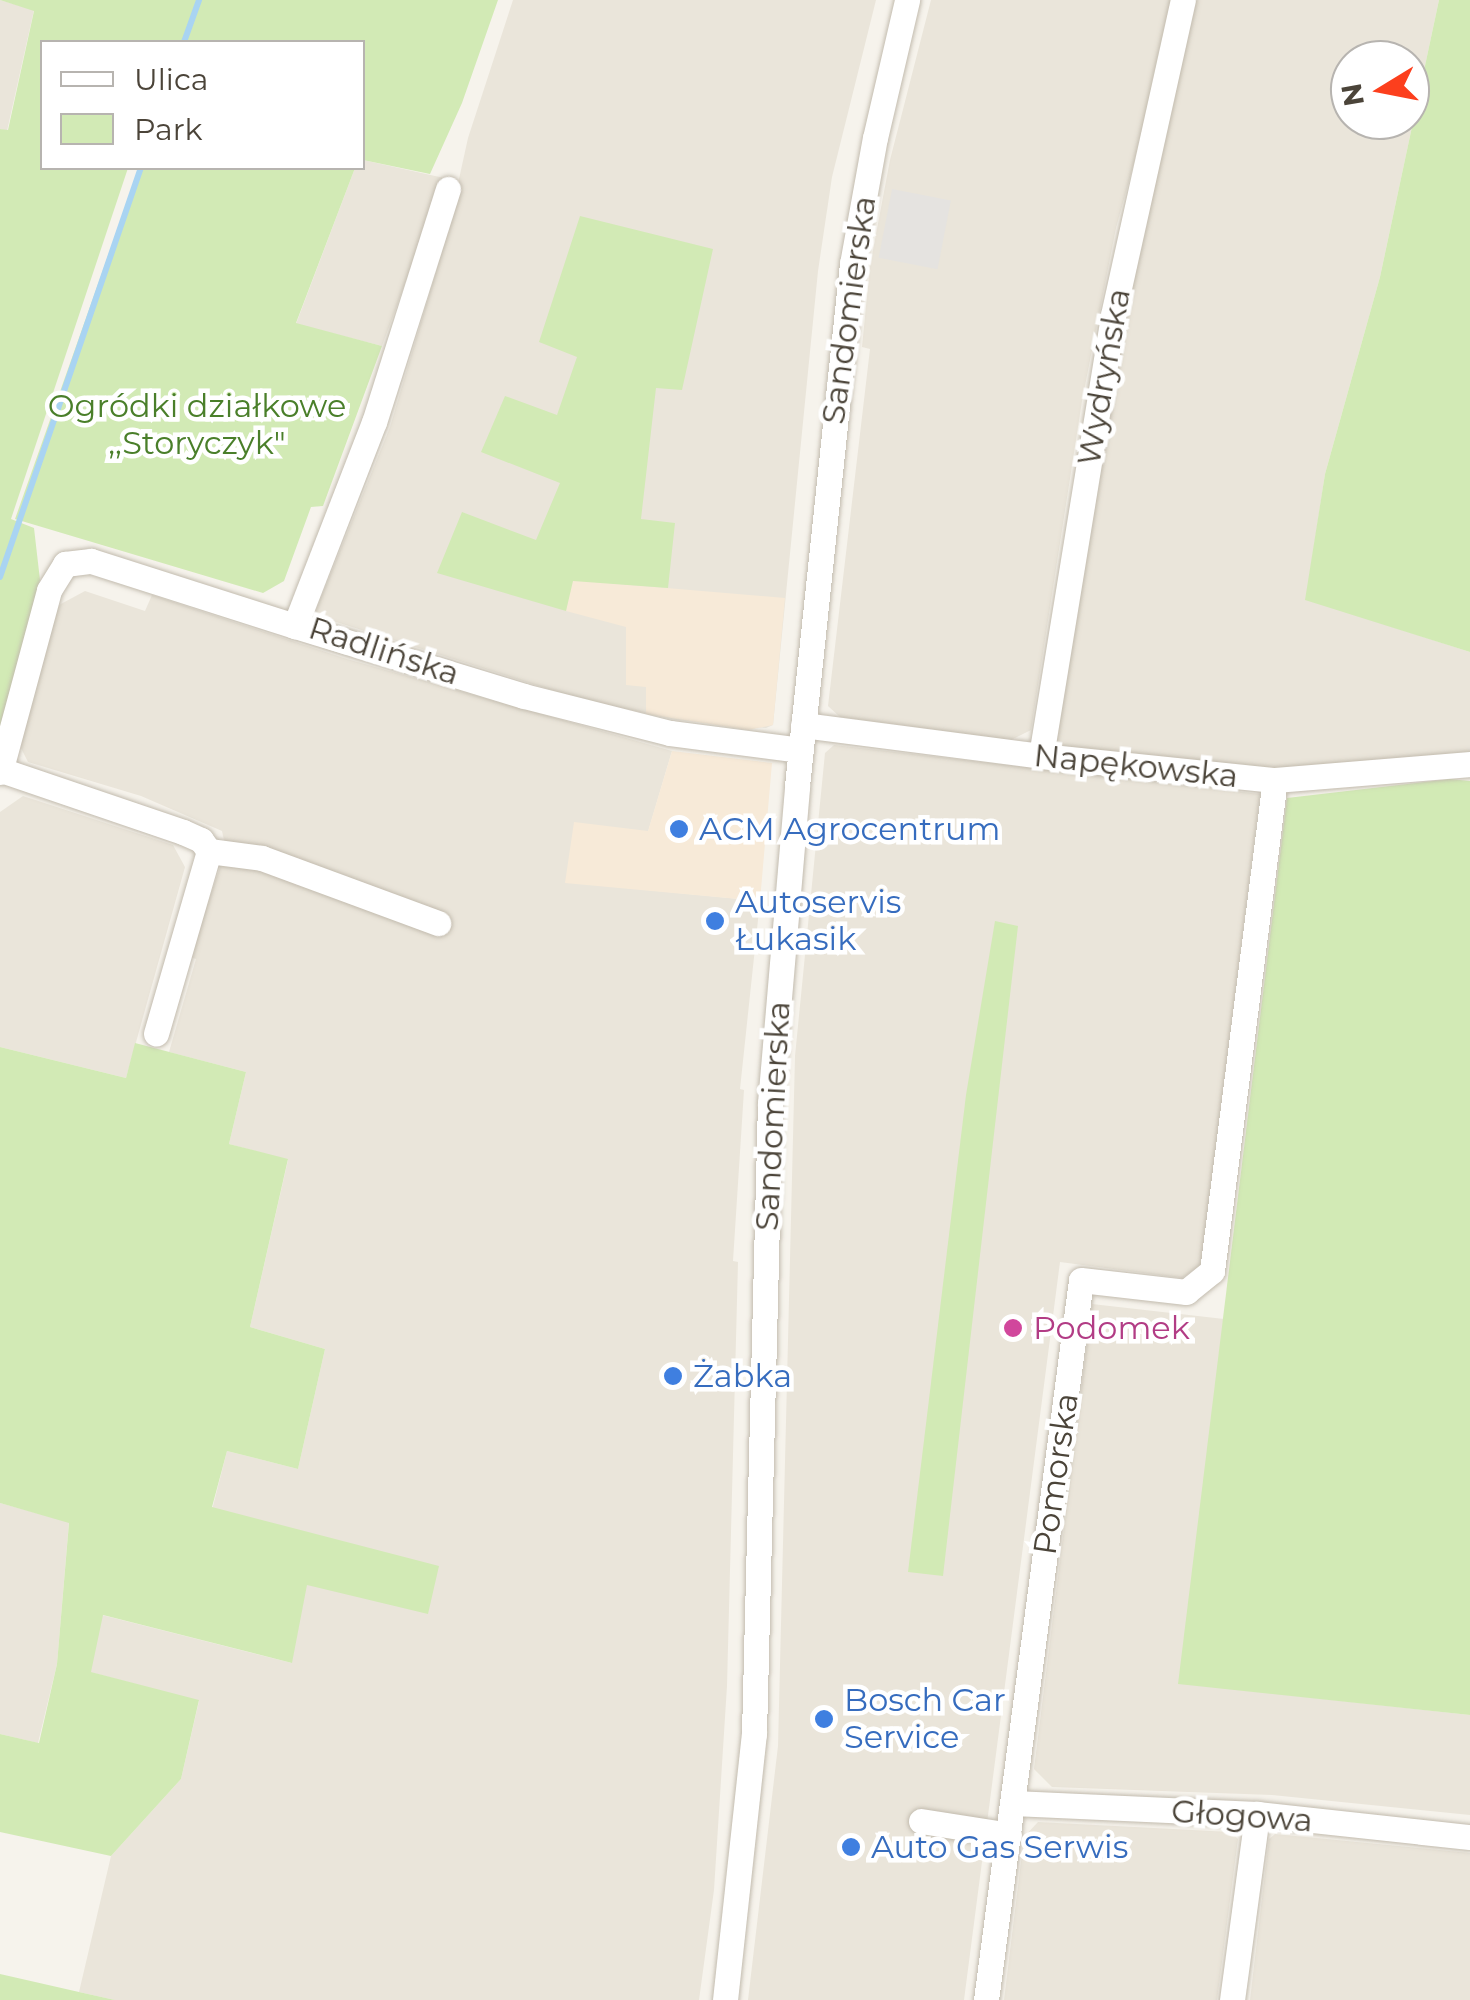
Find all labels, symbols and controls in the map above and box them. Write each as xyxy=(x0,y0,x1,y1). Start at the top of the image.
legend xyxy=(40,40,365,170)
north arrow xyxy=(1330,40,1430,140)
text: Ulica xyxy=(134,61,209,98)
text: N xyxy=(1334,81,1371,109)
text: Park xyxy=(134,111,203,148)
street label: Sandomierska xyxy=(814,193,884,427)
street label: Wydryńska xyxy=(1070,286,1138,468)
park label: Ogródki działkowe ,,Storyczyk" xyxy=(48,388,346,463)
street label: Radlińska xyxy=(304,609,464,693)
street label: Napękowska xyxy=(1032,736,1240,796)
place label: ACM Agrocentrum xyxy=(699,810,1000,848)
marker: ACM Agrocentrum xyxy=(668,818,690,840)
place label: Autoservis Łukasik xyxy=(735,884,901,959)
marker: Autoservis Łukasik xyxy=(704,910,726,932)
street label: Sandomierska xyxy=(748,1000,798,1232)
place label: Podomek xyxy=(1033,1309,1190,1347)
marker: Podomek xyxy=(1002,1317,1024,1339)
place label: Żabka xyxy=(693,1357,792,1395)
marker: Żabka xyxy=(662,1365,684,1387)
street label: Pomorska xyxy=(1026,1391,1086,1557)
place label: Bosch Car Service xyxy=(844,1682,1006,1757)
marker: Bosch Car Service xyxy=(813,1708,835,1730)
street label: Głogowa xyxy=(1170,1792,1314,1840)
place label: Auto Gas Serwis xyxy=(871,1828,1128,1866)
marker: Auto Gas Serwis xyxy=(840,1836,862,1858)

